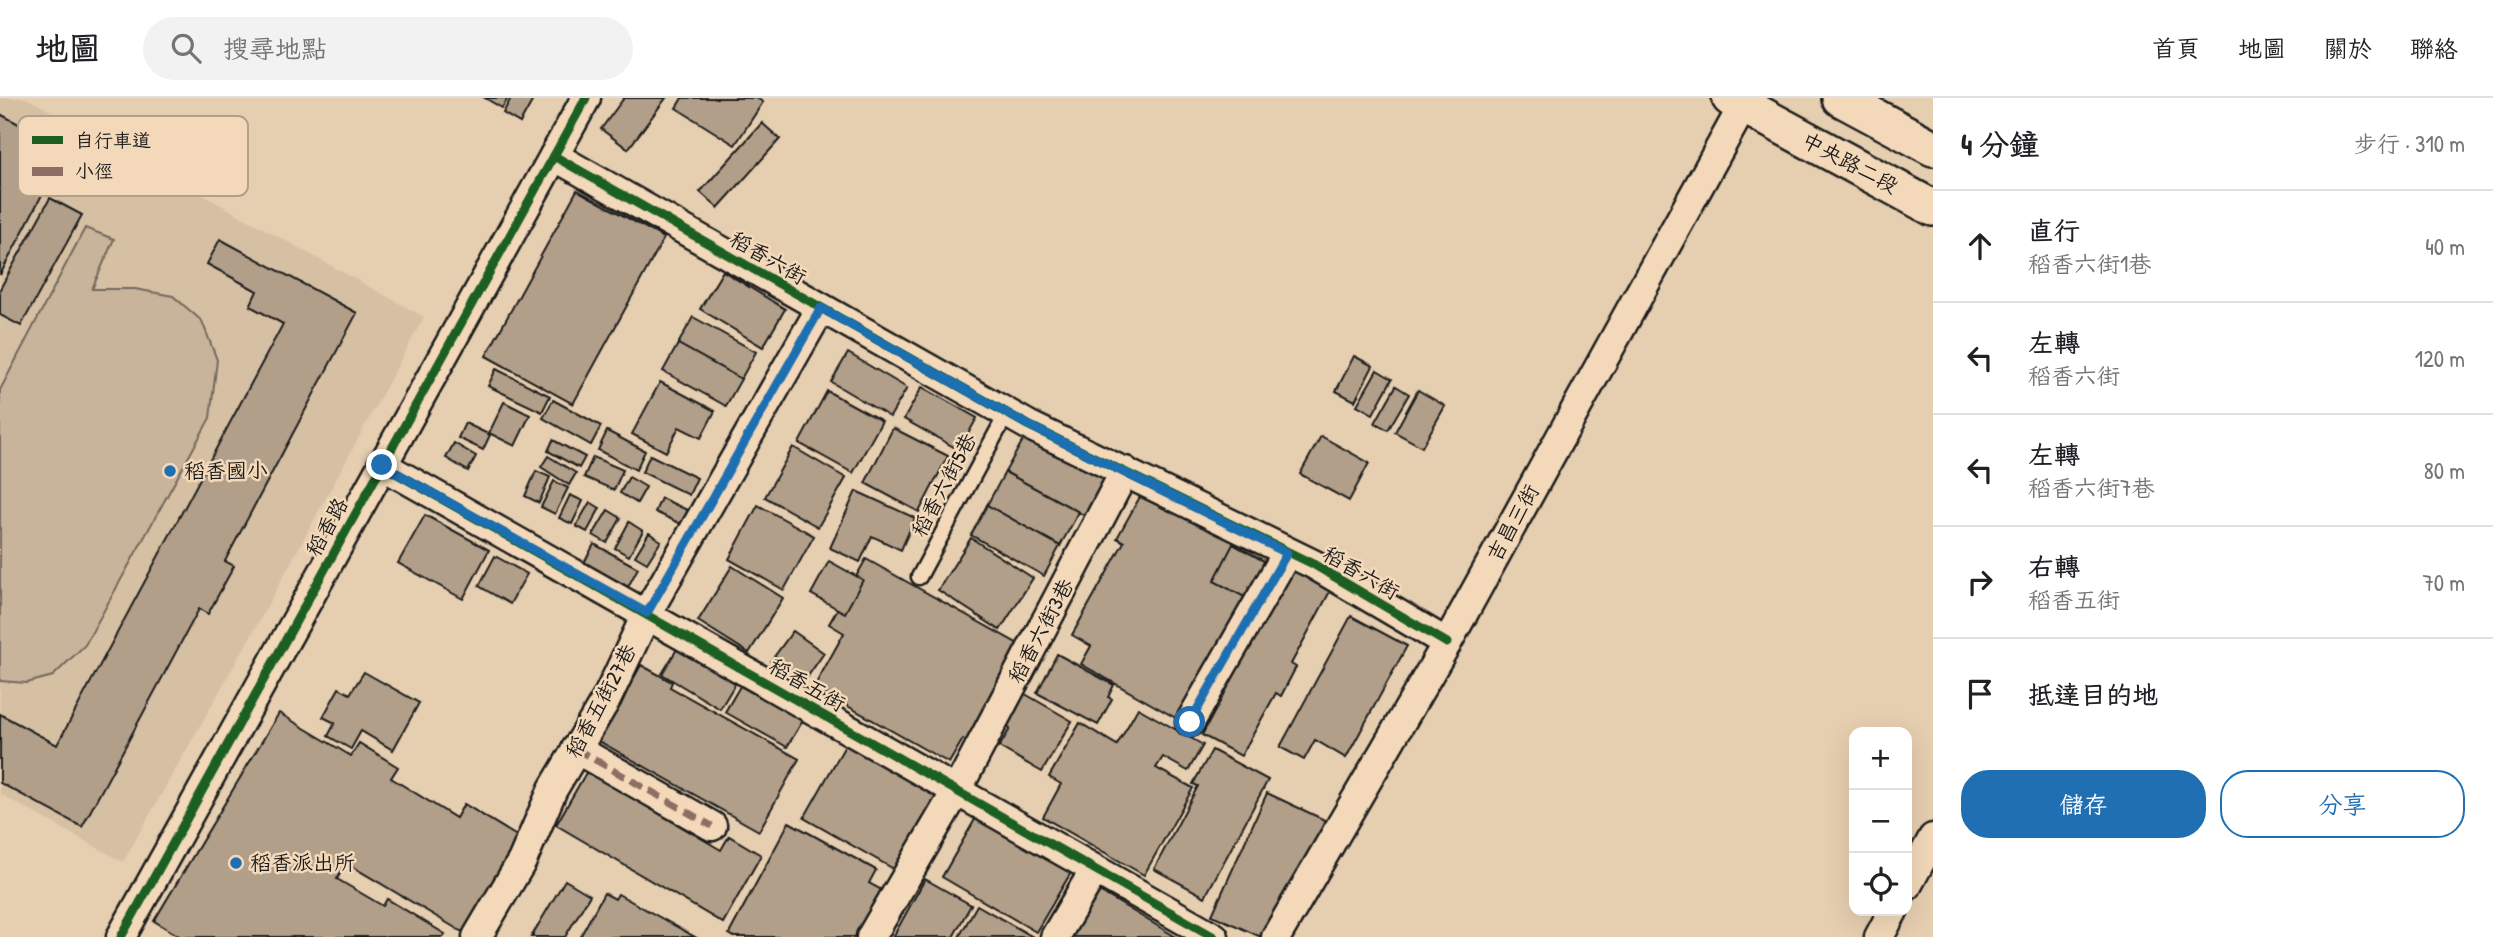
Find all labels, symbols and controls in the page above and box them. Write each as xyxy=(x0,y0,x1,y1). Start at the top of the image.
search box xyxy=(143,17,633,80)
text: 地圖 xyxy=(35,26,101,70)
icon: search xyxy=(167,29,205,67)
text: 搜尋地點 xyxy=(223,31,327,66)
text: 首頁 xyxy=(2152,32,2200,64)
text: 地圖 xyxy=(2238,32,2286,64)
text: 關於 xyxy=(2324,32,2372,64)
text: 聯絡 xyxy=(2410,32,2458,64)
legend xyxy=(18,116,248,196)
text: 4 分鐘 xyxy=(1961,124,2039,164)
street label: 中央路二段 xyxy=(1797,125,1903,200)
text: 自行車道 xyxy=(75,127,151,153)
text: 步行 · 310 m xyxy=(2354,128,2465,159)
text: 小徑 xyxy=(75,158,113,184)
text: 直行 xyxy=(2028,213,2080,248)
street label: 稻香六街 xyxy=(725,224,812,291)
icon: ahead xyxy=(1961,227,1999,265)
text: 40 m xyxy=(2425,231,2465,262)
text: 稻香六街1巷 xyxy=(2028,248,2151,279)
text: 左轉 xyxy=(2028,325,2080,360)
icon: left xyxy=(1961,339,1999,377)
text: 120 m xyxy=(2415,343,2465,374)
text: 稻香六街 xyxy=(2028,360,2120,391)
street label: 稻香六街5巷 xyxy=(904,428,983,542)
text: 左轉 xyxy=(2028,437,2080,472)
route end xyxy=(366,449,397,480)
icon: left xyxy=(1961,451,1999,489)
text: 80 m xyxy=(2424,455,2465,486)
place label: 稻香國小 xyxy=(184,456,268,485)
marker: 稻香國小 xyxy=(162,463,178,479)
text: 稻香六街7巷 xyxy=(2028,472,2154,503)
street label: 吉昌三街 xyxy=(1480,479,1546,567)
street label: 稻香路 xyxy=(299,492,355,561)
street label: 稻香六街 xyxy=(1318,539,1405,606)
text: 右轉 xyxy=(2028,549,2080,584)
icon: right xyxy=(1961,563,1999,601)
text: 70 m xyxy=(2422,567,2465,598)
street label: 稻香六街3巷 xyxy=(1001,573,1080,688)
text: 稻香五街 xyxy=(2028,584,2120,615)
street label: 稻香五街27巷 xyxy=(558,639,643,763)
street label: 稻香五街 xyxy=(764,651,851,718)
icon: arrive xyxy=(1961,675,1999,713)
text: 抵達目的地 xyxy=(2028,677,2158,712)
route start xyxy=(1174,706,1205,737)
map controls xyxy=(1849,727,1912,916)
button: + xyxy=(1849,727,1912,790)
button: 儲存 xyxy=(1961,770,2206,838)
button: 分享 xyxy=(2220,770,2465,838)
button: − xyxy=(1849,790,1912,853)
place label: 稻香派出所 xyxy=(250,848,355,877)
button: locate xyxy=(1849,853,1912,916)
marker: 稻香派出所 xyxy=(228,855,244,871)

